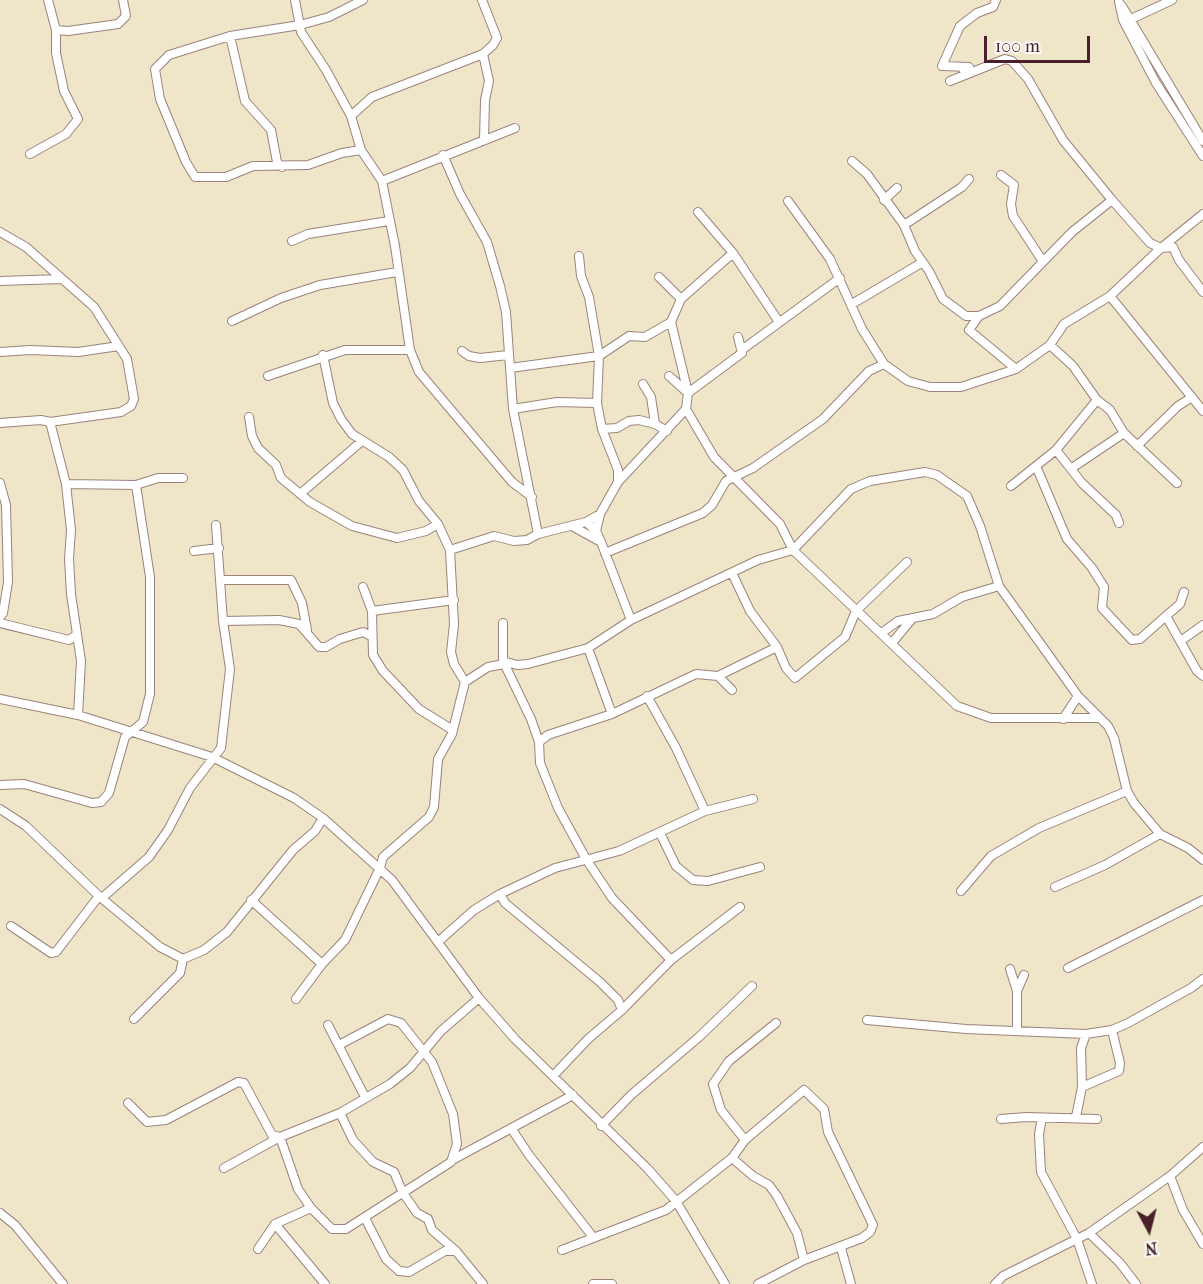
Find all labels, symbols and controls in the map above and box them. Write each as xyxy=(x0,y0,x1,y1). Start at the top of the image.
scale bar xyxy=(987,24,1094,62)
text: 100 m xyxy=(995,36,1040,57)
north arrow xyxy=(1119,1200,1179,1260)
text: N xyxy=(1144,1238,1158,1259)

